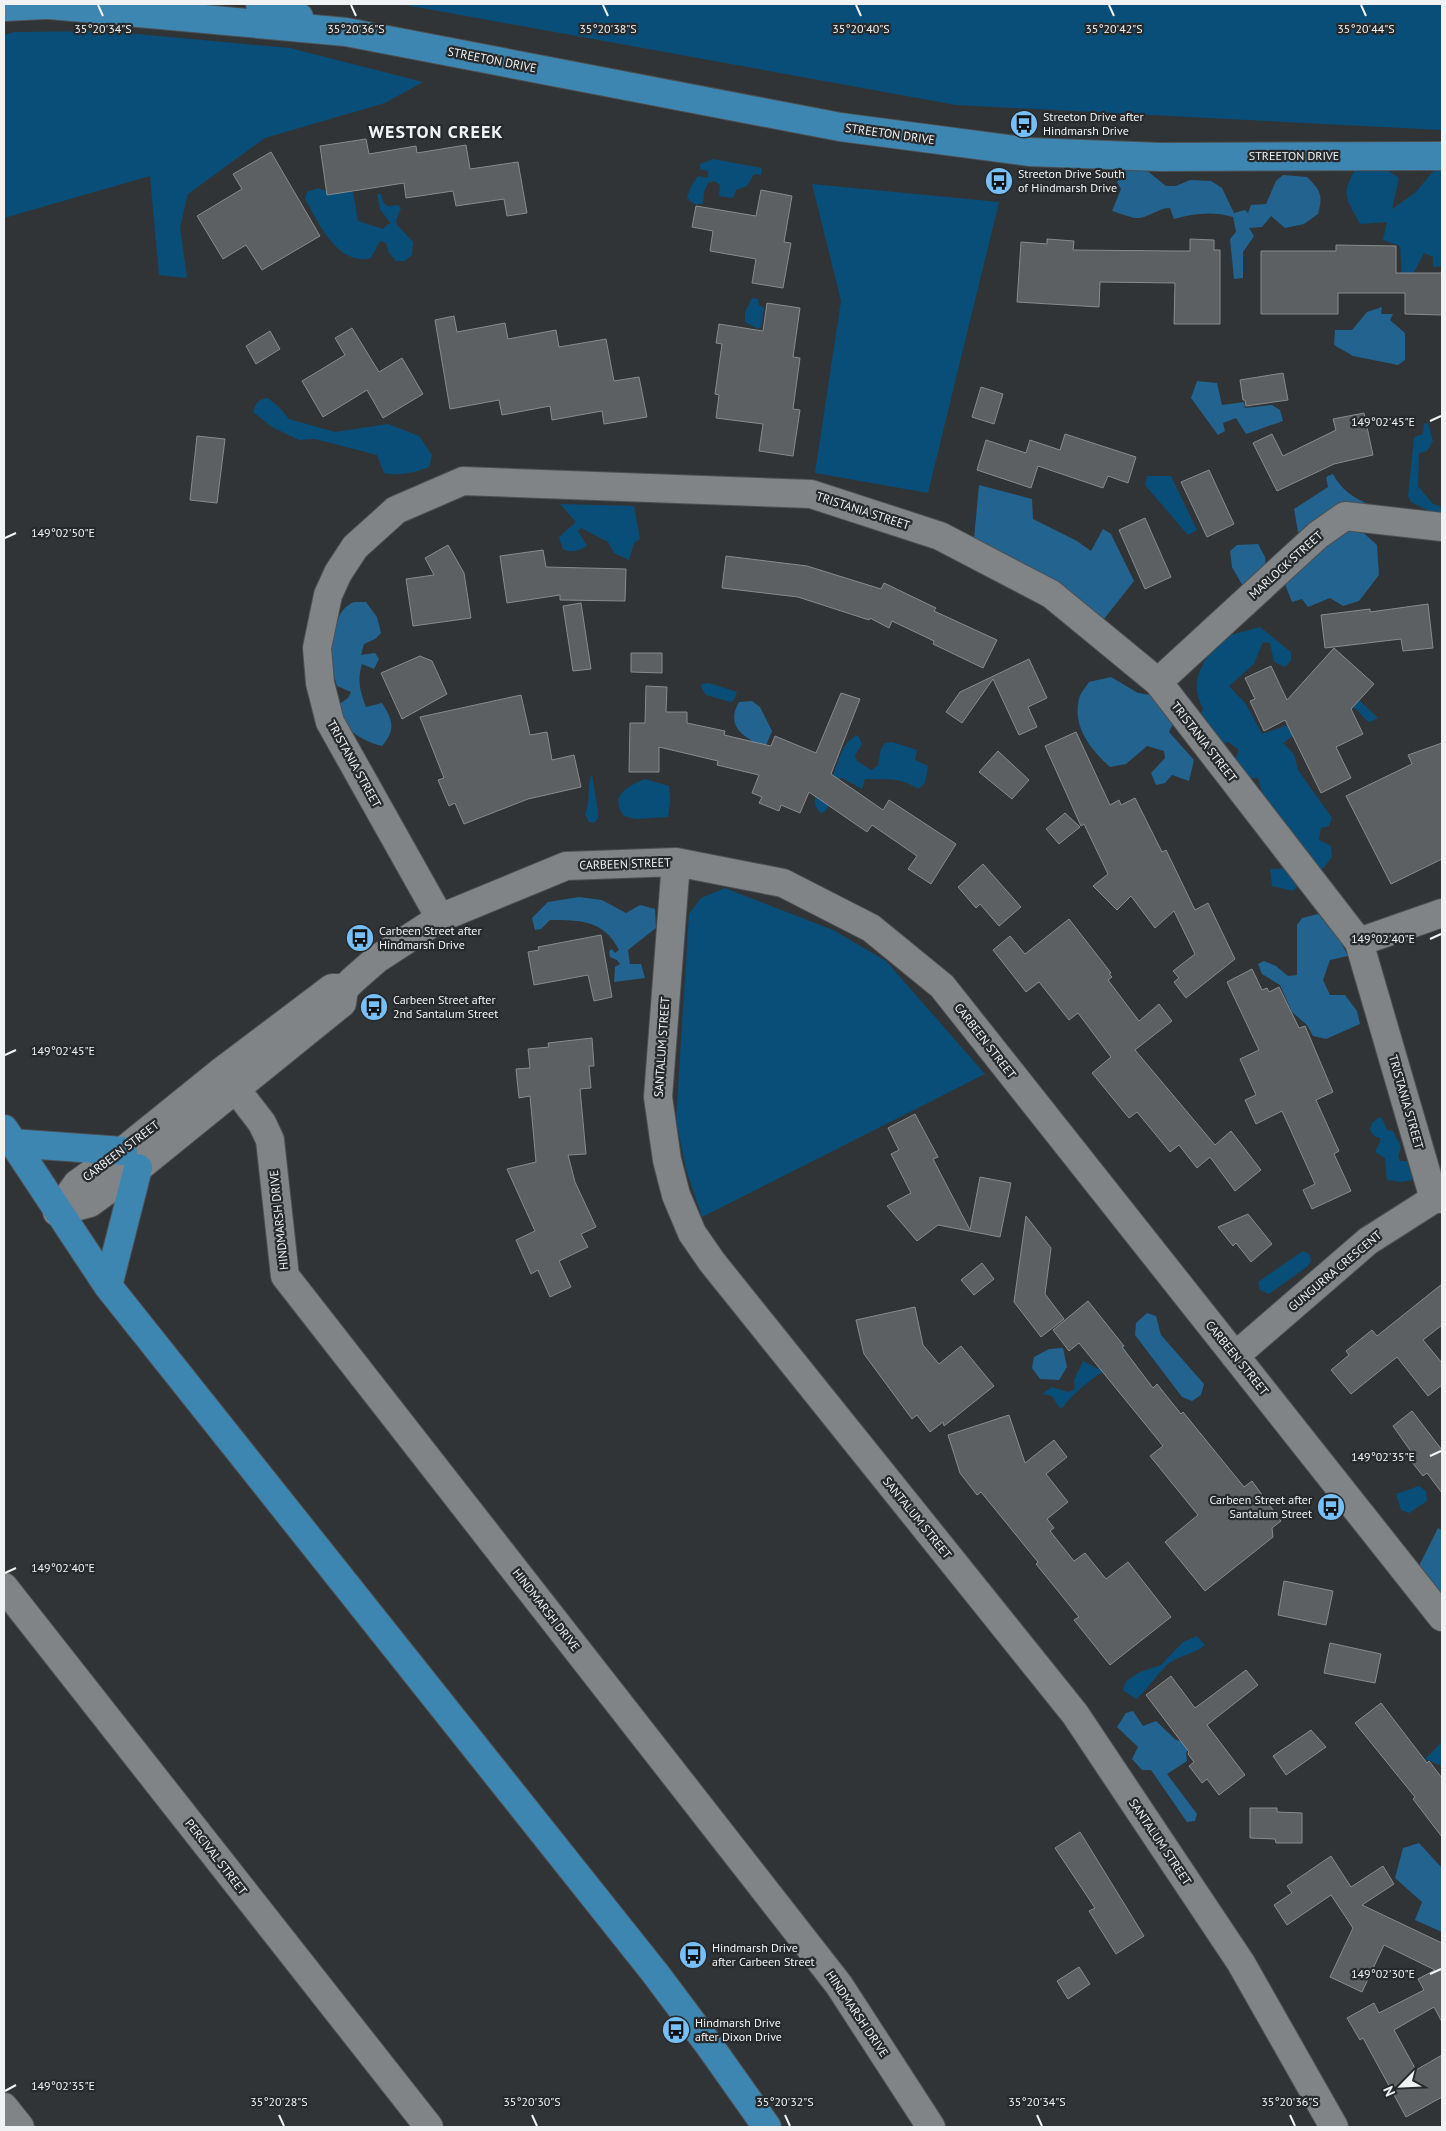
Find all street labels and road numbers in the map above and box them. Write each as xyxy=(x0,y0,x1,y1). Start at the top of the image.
street label: STREETON DRIVE xyxy=(446,44,538,75)
street label: STREETON DRIVE xyxy=(844,120,936,147)
street label: STREETON DRIVE xyxy=(1249,148,1339,163)
street label: TRISTANIA STREET xyxy=(814,488,912,533)
street label: MARLOCK STREET xyxy=(1246,527,1326,602)
street label: TRISTANIA STREET xyxy=(1168,699,1241,785)
street label: TRISTANIA STREET xyxy=(324,717,385,810)
street label: CARBEEN STREET xyxy=(579,854,671,873)
street label: SANTALUM STREET xyxy=(651,996,673,1098)
street label: CARBEEN STREET xyxy=(951,1000,1020,1082)
street label: TRISTANIA STREET xyxy=(1386,1053,1427,1151)
street label: CARBEEN STREET xyxy=(80,1117,162,1184)
street label: HINDMARSH DRIVE xyxy=(266,1169,291,1271)
street label: GUNGURRA CRESCENT xyxy=(1285,1227,1385,1314)
street label: CARBEEN STREET xyxy=(1203,1317,1272,1398)
street label: SANTALUM STREET xyxy=(880,1474,955,1562)
street label: HINDMARSH DRIVE xyxy=(510,1565,583,1654)
street label: SANTALUM STREET xyxy=(1126,1796,1195,1888)
street label: PERCIVAL STREET xyxy=(182,1816,251,1898)
street label: HINDMARSH DRIVE xyxy=(823,1968,892,2060)

